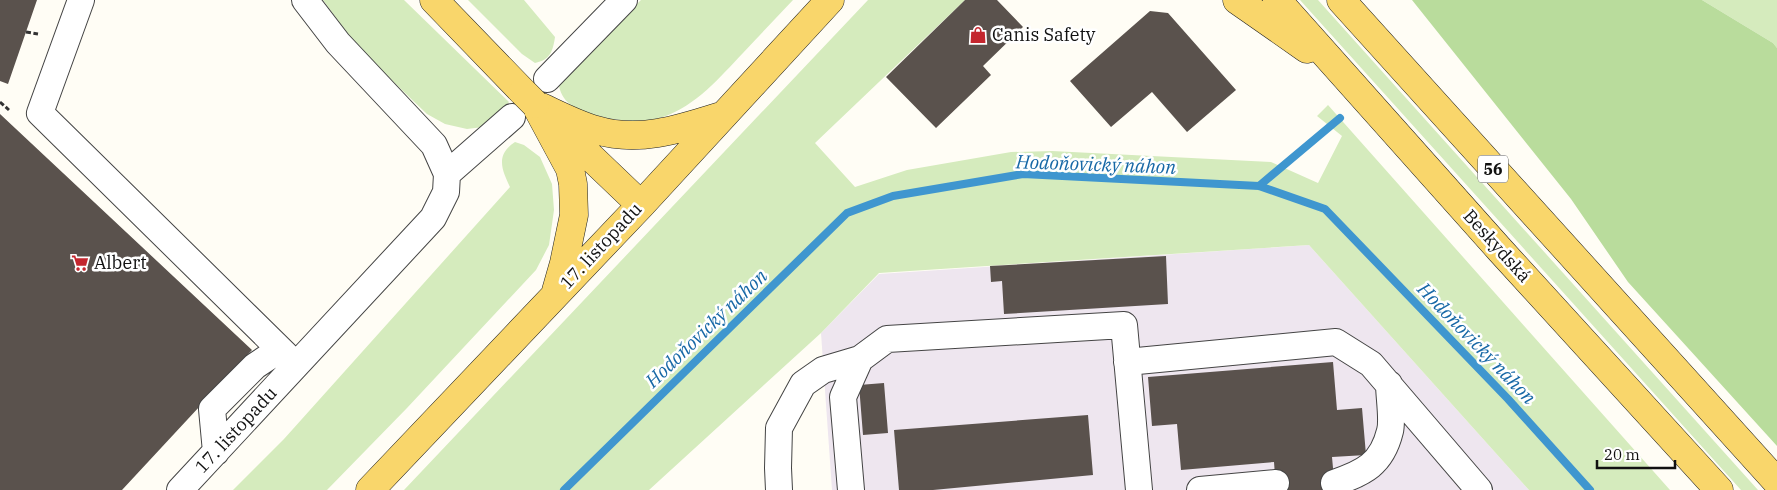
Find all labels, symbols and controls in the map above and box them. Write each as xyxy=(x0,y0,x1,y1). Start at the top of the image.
place label: Canis Safety xyxy=(992,23,1096,46)
shop icon: Canis Safety xyxy=(968,25,988,45)
water label: Hodoňovický náhon xyxy=(1015,149,1177,179)
road number: 56 xyxy=(1478,156,1508,182)
street label: 17. listopadu xyxy=(555,198,647,294)
street label: Beskydská xyxy=(1459,204,1536,287)
place label: Albert xyxy=(94,251,147,274)
supermarket icon: Albert xyxy=(70,253,90,273)
water label: Hodoňovický náhon xyxy=(639,264,772,393)
water label: Hodoňovický náhon xyxy=(1412,276,1541,409)
street label: 17. listopadu xyxy=(190,382,282,478)
scale bar xyxy=(1597,438,1674,470)
text: 20 m xyxy=(1604,445,1640,464)

